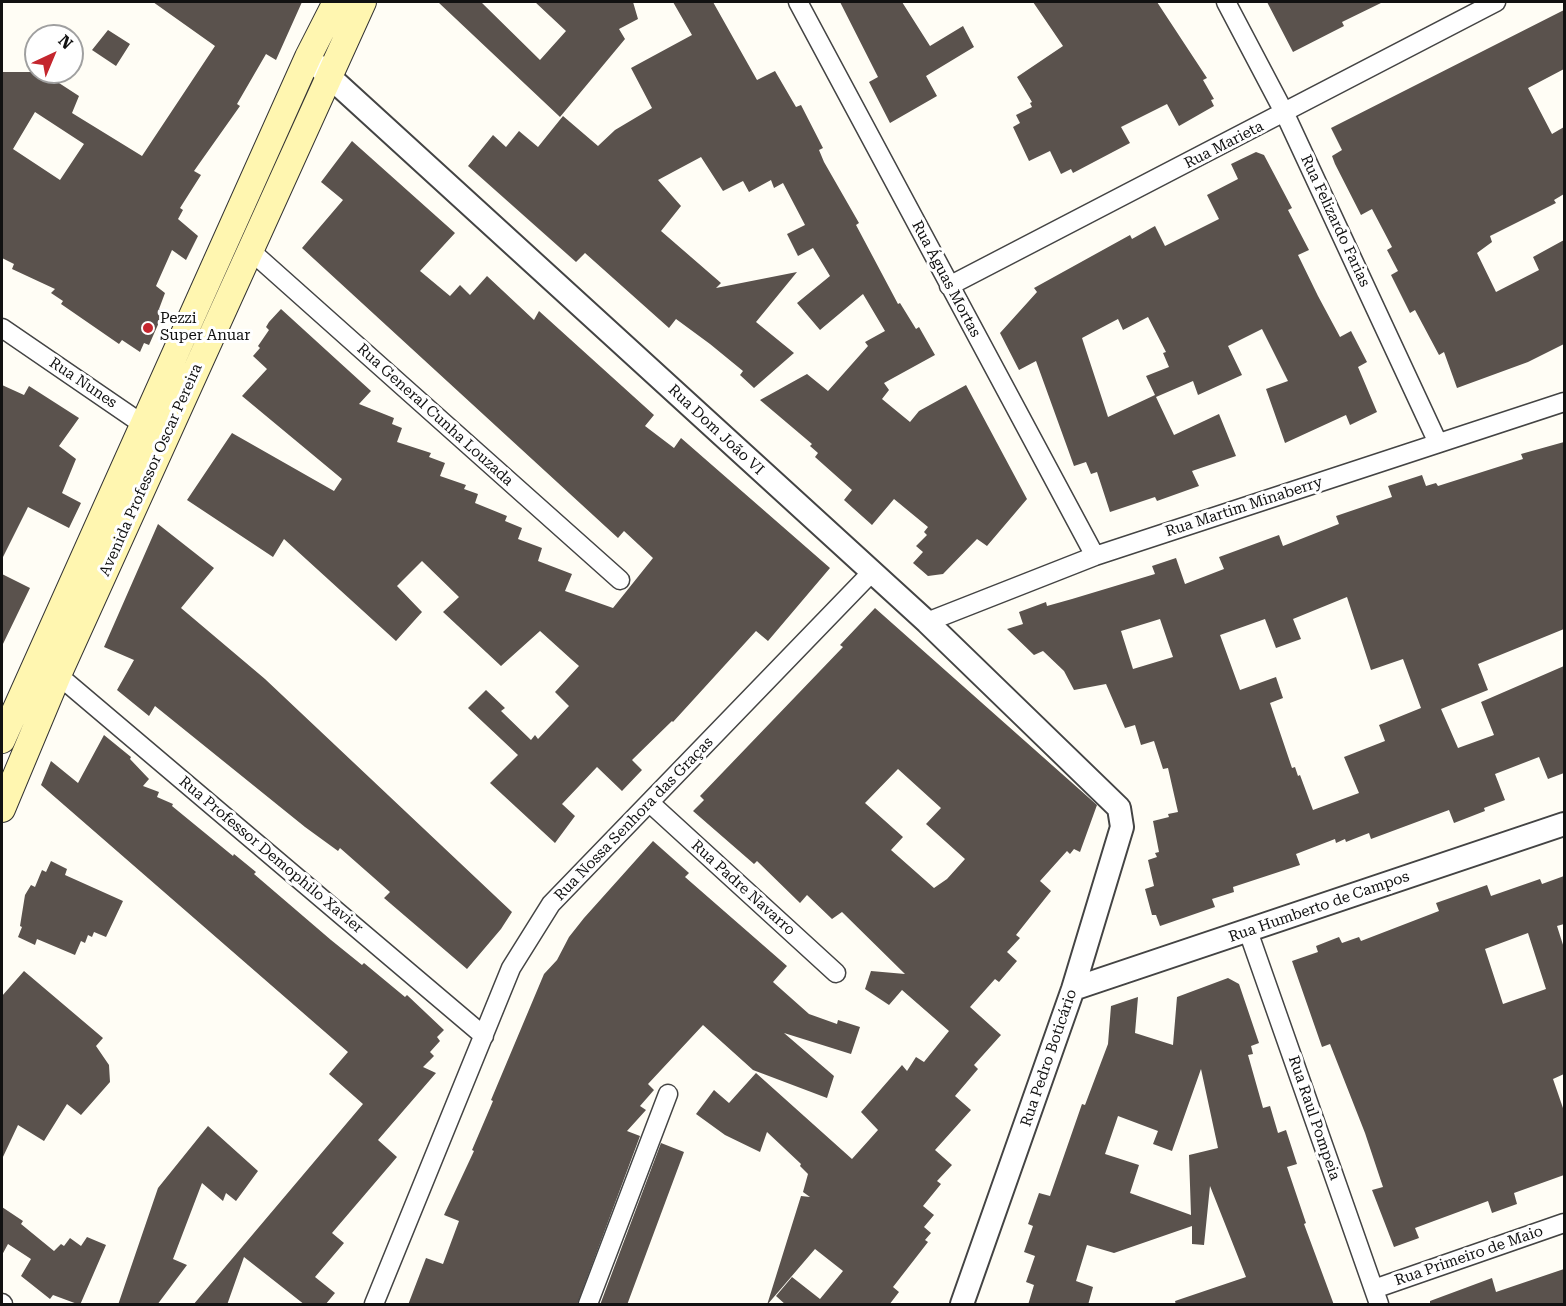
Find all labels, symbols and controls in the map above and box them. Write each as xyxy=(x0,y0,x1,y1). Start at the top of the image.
north arrow xyxy=(24,24,84,84)
text: N xyxy=(54,31,76,53)
street label: Rua Marieta xyxy=(1181,117,1267,173)
street label: Rua Felizardo Farias xyxy=(1296,152,1374,290)
street label: Rua Águas Mortas xyxy=(908,218,984,340)
place label: Pezzi Super Anuar xyxy=(160,310,250,345)
marker: Pezzi Super Anuar xyxy=(141,321,155,335)
street label: Rua General Cunha Louzada xyxy=(353,340,517,490)
street label: Rua Nunes xyxy=(46,354,120,412)
street label: Avenida Professor Oscar Pereira xyxy=(96,361,206,579)
street label: Rua Dom João VI xyxy=(664,381,768,479)
street label: Rua Martim Minaberry xyxy=(1163,473,1325,541)
street label: Rua Nossa Senhora das Graças xyxy=(551,733,717,905)
street label: Rua Professor Demophilo Xavier xyxy=(175,773,367,937)
street label: Rua Padre Navarro xyxy=(687,837,799,939)
street label: Rua Humberto de Campos xyxy=(1226,868,1412,946)
street label: Rua Pedro Boticário xyxy=(1017,987,1081,1129)
street label: Rua Raul Pompeia xyxy=(1284,1053,1344,1183)
street label: Rua Primeiro de Maio xyxy=(1392,1222,1546,1290)

